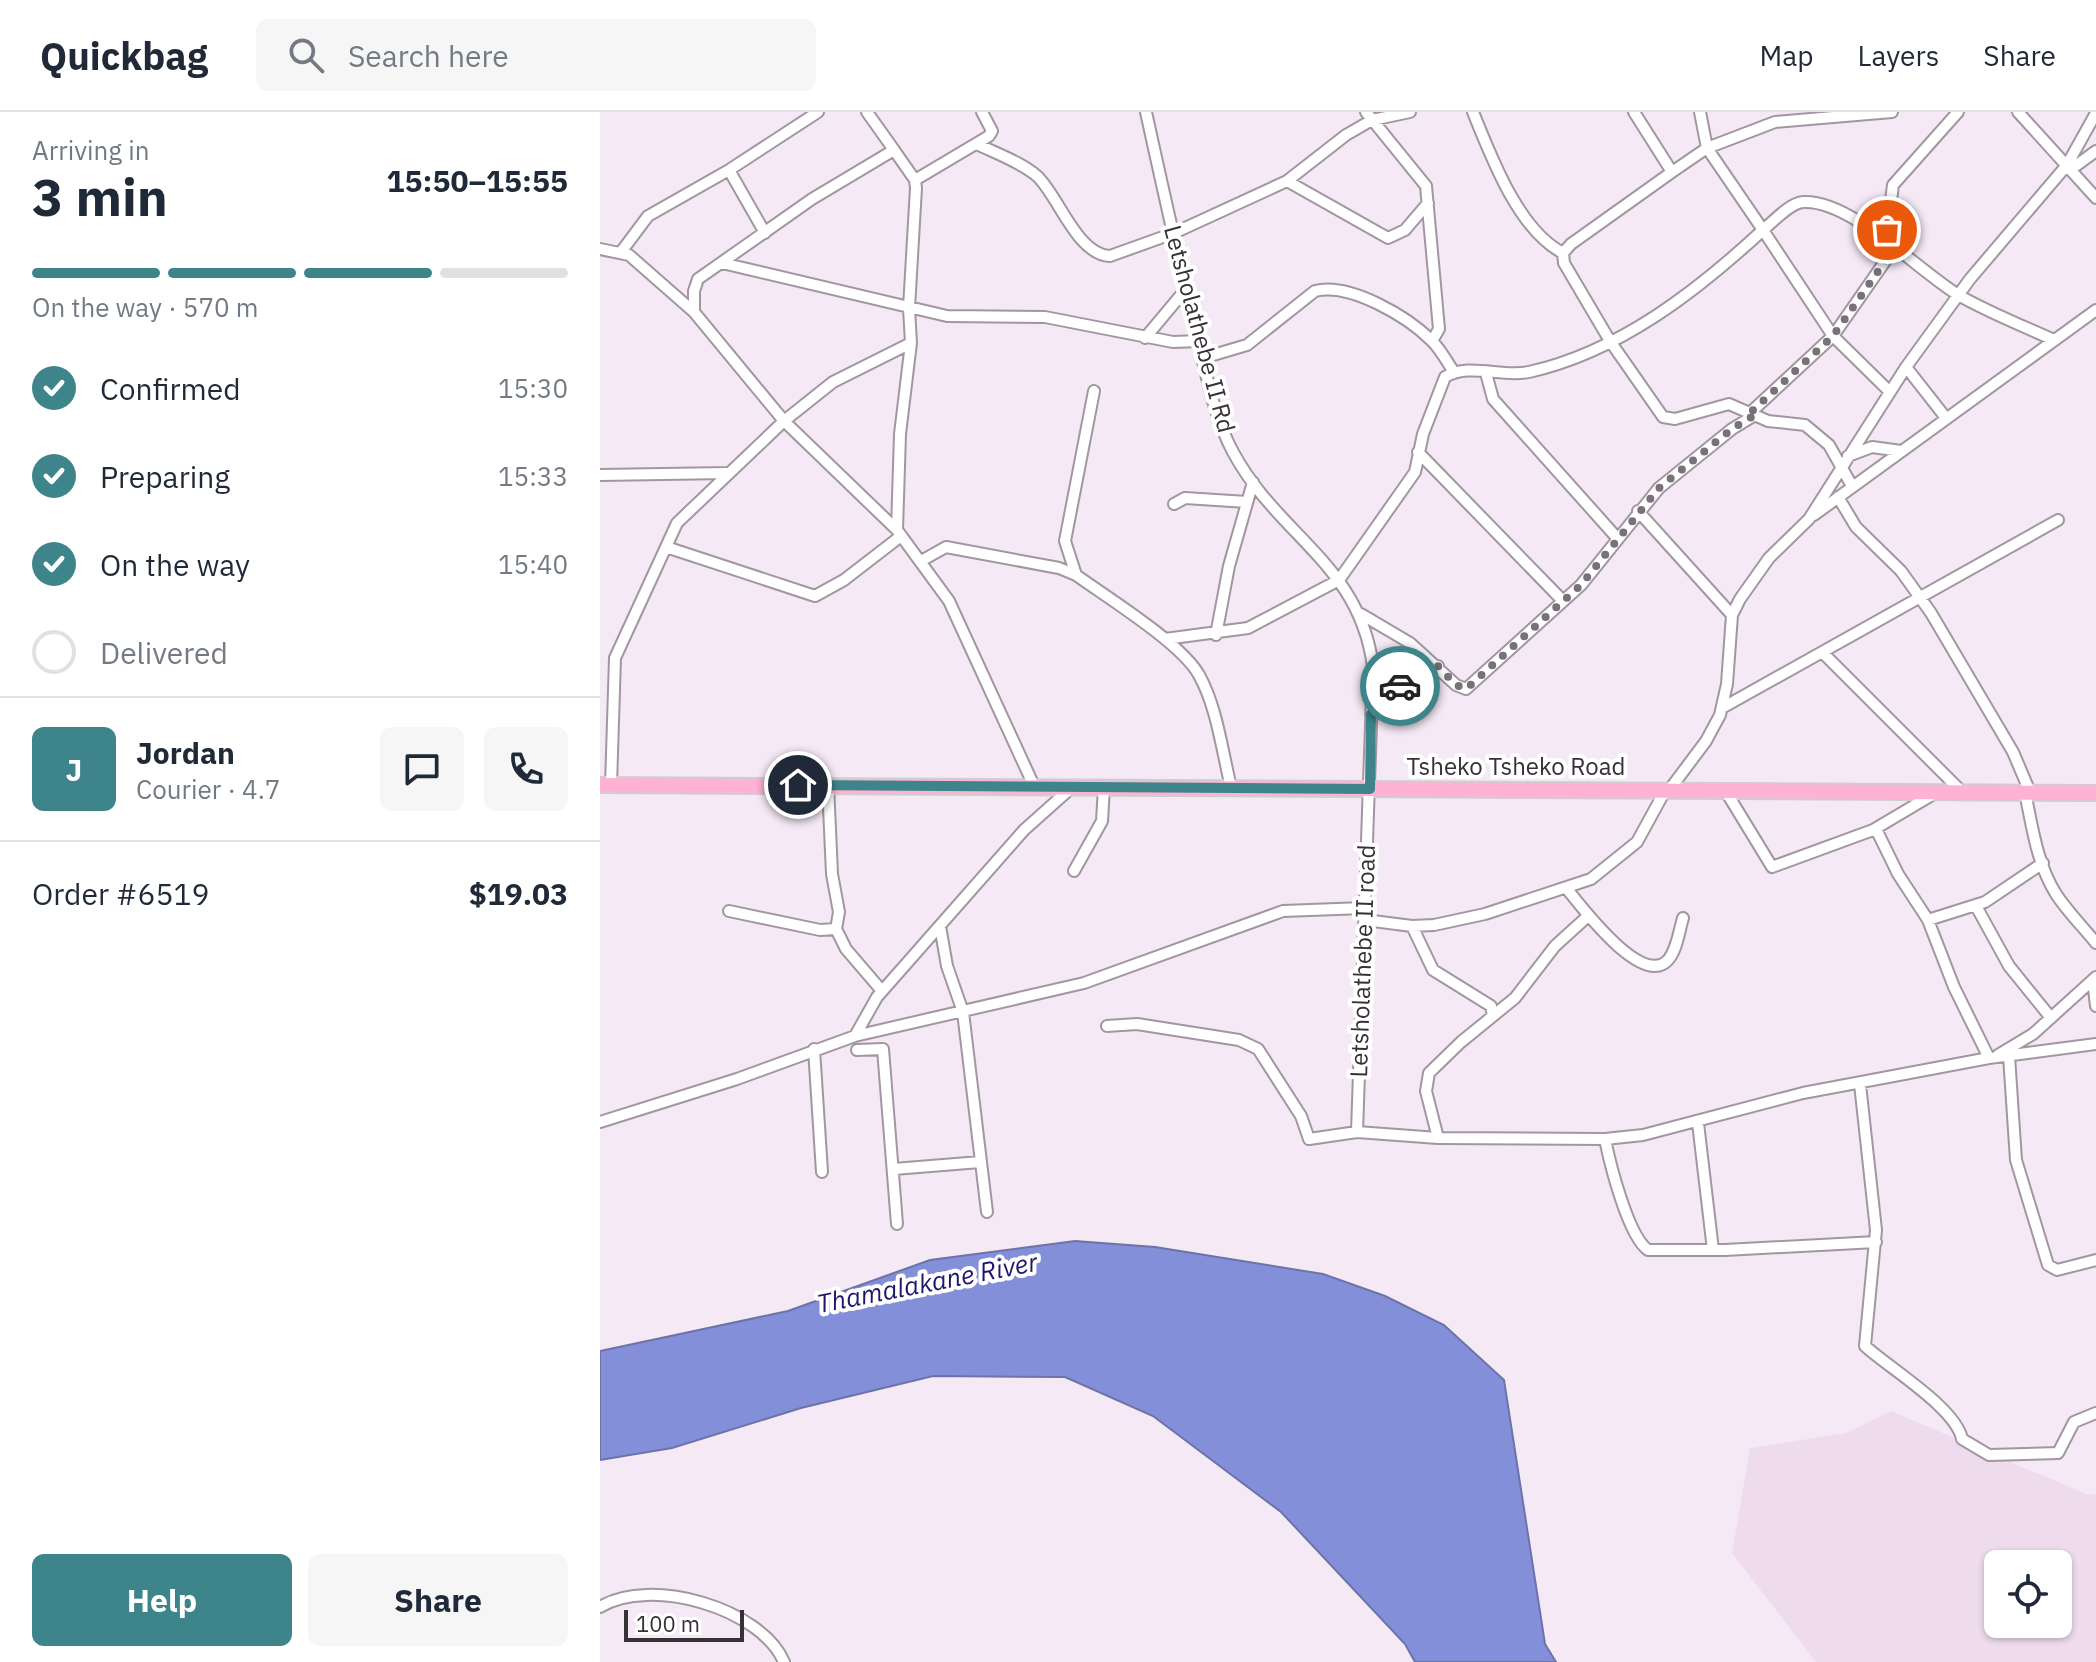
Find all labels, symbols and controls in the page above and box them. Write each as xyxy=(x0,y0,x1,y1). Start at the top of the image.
search box xyxy=(256,19,816,91)
text: Quickbag xyxy=(40,31,208,80)
icon: search xyxy=(284,33,328,77)
text: Search here xyxy=(348,36,509,75)
text: Map xyxy=(1759,37,1813,74)
text: Layers xyxy=(1857,37,1939,74)
text: Share xyxy=(1983,37,2056,74)
text: Arriving in xyxy=(32,133,149,167)
text: 15:50–15:55 xyxy=(387,161,568,200)
text: 3 min xyxy=(32,163,168,230)
pin xyxy=(1853,196,1921,264)
icon: bag xyxy=(1865,208,1909,252)
street label: Letsholathebe II Rd xyxy=(1157,222,1243,436)
text: On the way · 570 m xyxy=(32,290,258,324)
icon: check xyxy=(32,366,76,410)
text: Confirmed xyxy=(100,369,241,408)
text: 15:30 xyxy=(498,371,568,405)
icon: check xyxy=(32,454,76,498)
text: Preparing xyxy=(100,457,230,496)
text: 15:33 xyxy=(498,459,568,493)
icon: check xyxy=(32,542,76,586)
text: On the way xyxy=(100,545,250,584)
text: 15:40 xyxy=(498,547,568,581)
text: Delivered xyxy=(100,633,228,672)
courier xyxy=(1360,646,1440,726)
icon: car xyxy=(1378,664,1422,708)
button: chat xyxy=(380,727,464,811)
button: phone xyxy=(484,727,568,811)
text: Jordan xyxy=(136,733,235,772)
text: J xyxy=(66,750,82,789)
street label: Tsheko Tsheko Road xyxy=(1407,750,1625,782)
pin xyxy=(764,751,832,819)
icon: home xyxy=(776,763,820,807)
text: Courier · 4.7 xyxy=(136,772,280,806)
street label: Letsholathebe II road xyxy=(1342,844,1382,1078)
text: Order #6519 xyxy=(32,874,209,913)
text: $19.03 xyxy=(469,874,568,913)
water label: Thamalakane River xyxy=(814,1244,1042,1320)
map controls xyxy=(1984,1550,2072,1638)
button: locate xyxy=(1984,1550,2072,1638)
button: Help xyxy=(32,1554,292,1646)
button: Share xyxy=(308,1554,568,1646)
scale bar xyxy=(624,1606,744,1642)
text: 100 m xyxy=(636,1609,700,1638)

